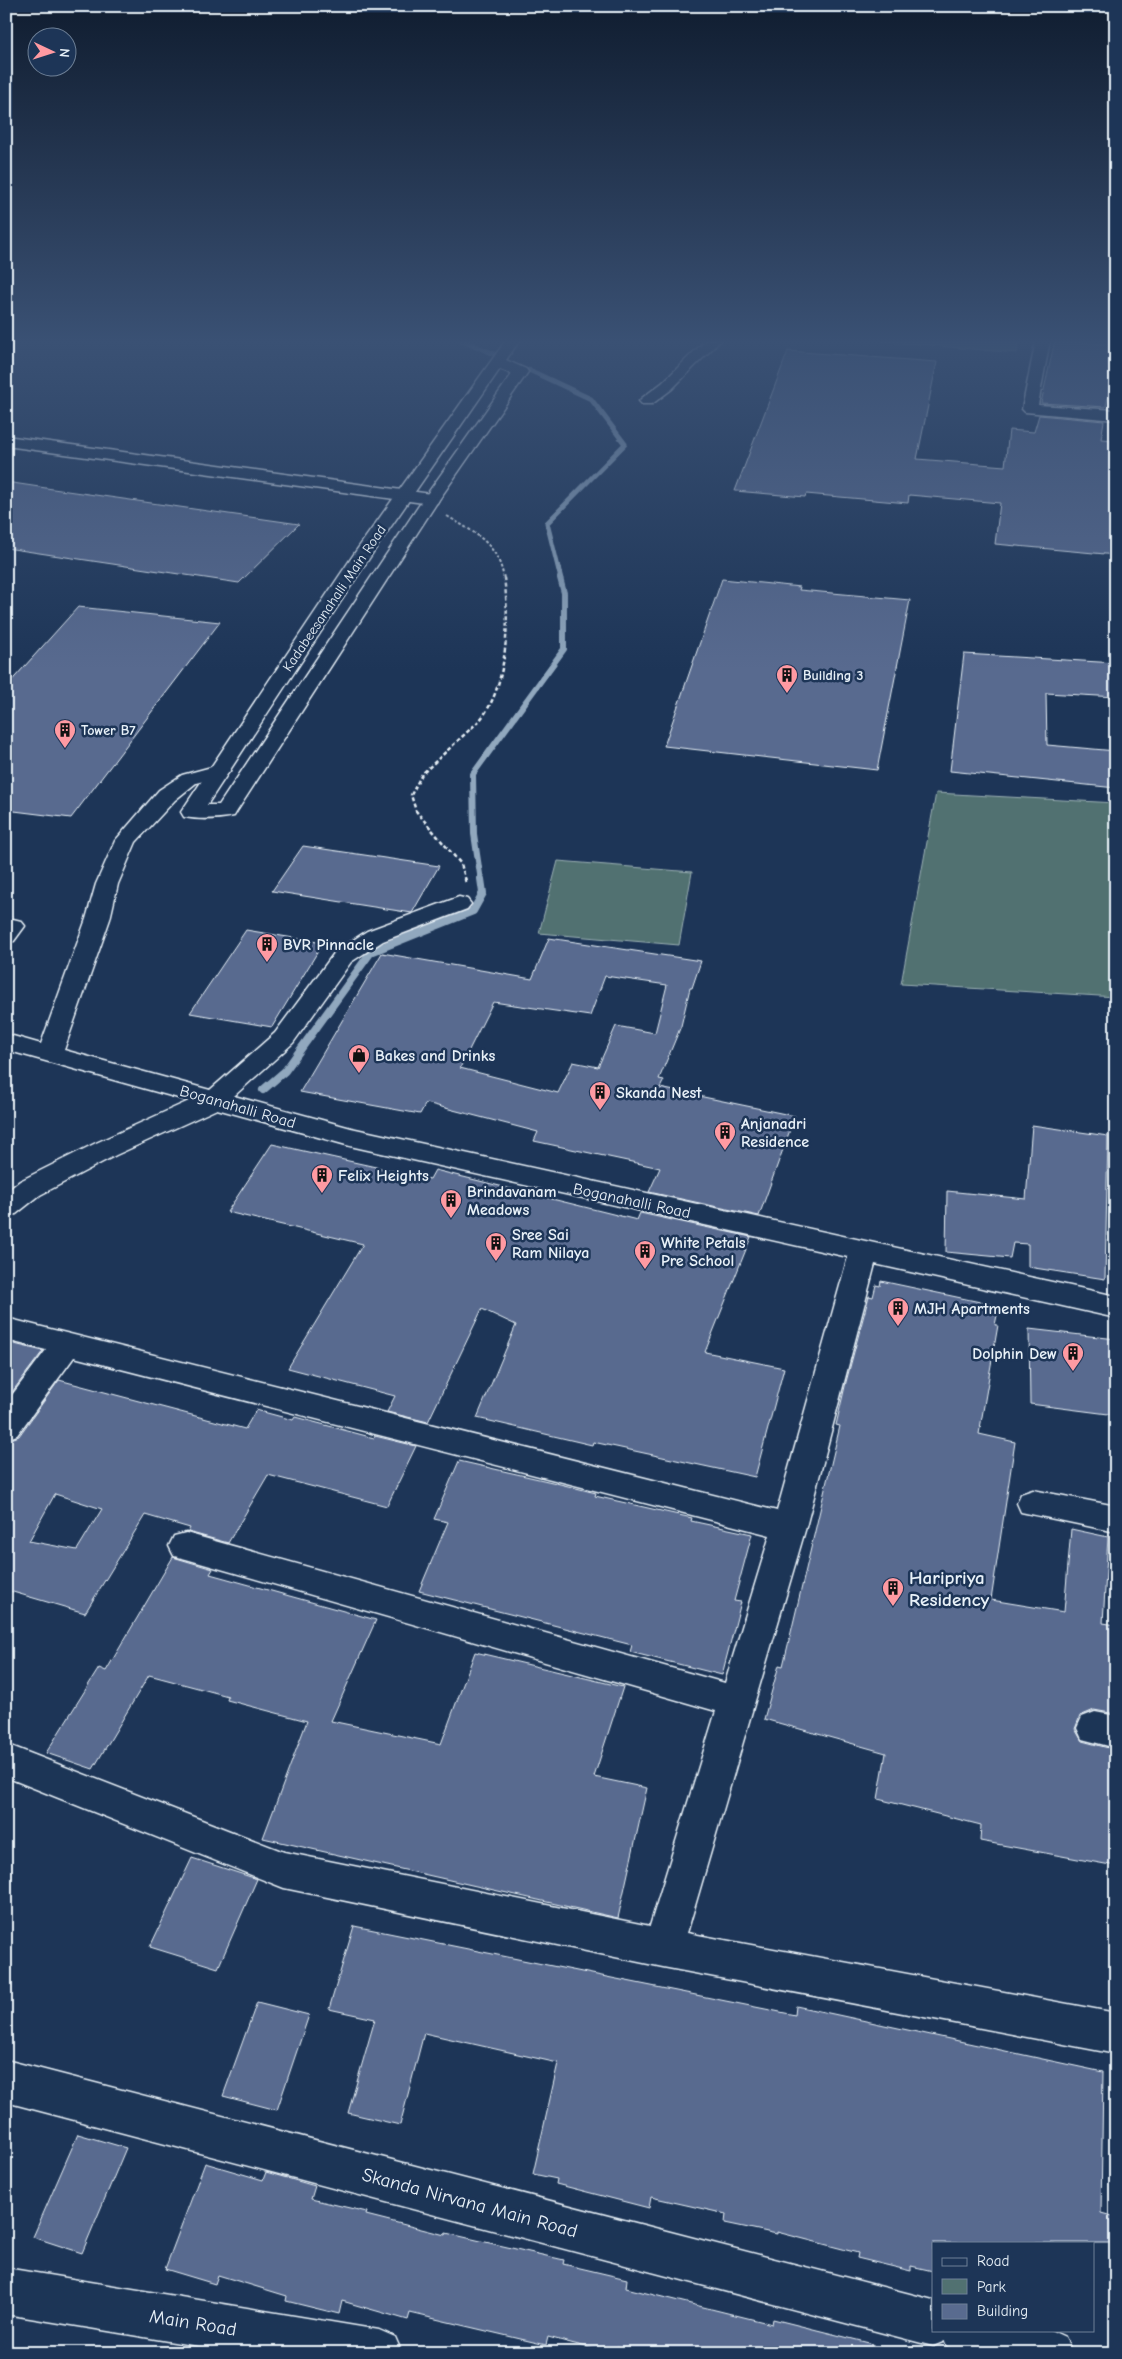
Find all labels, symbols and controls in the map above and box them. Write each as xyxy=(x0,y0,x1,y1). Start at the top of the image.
north arrow xyxy=(28,28,78,78)
text: N xyxy=(56,48,73,58)
street label: Kadabeesanahalli Main Road xyxy=(279,522,390,675)
building icon: Building 3 xyxy=(775,663,799,694)
place label: Building 3 xyxy=(803,667,863,684)
building icon: Tower B7 xyxy=(53,718,77,749)
place label: Tower B7 xyxy=(81,722,136,739)
building icon: BVR Pinnacle xyxy=(255,932,279,963)
place label: BVR Pinnacle xyxy=(283,936,374,954)
shop icon: Bakes and Drinks xyxy=(347,1043,371,1074)
place label: Bakes and Drinks xyxy=(375,1047,495,1065)
building icon: Skanda Nest xyxy=(588,1080,612,1111)
street label: Boganahalli Road xyxy=(178,1082,298,1132)
place label: Skanda Nest xyxy=(616,1084,702,1102)
place label: Anjanadri Residence xyxy=(741,1115,809,1151)
building icon: Anjanadri Residence xyxy=(713,1120,737,1151)
building icon: Felix Heights xyxy=(310,1163,334,1194)
place label: Felix Heights xyxy=(338,1167,429,1185)
street label: Boganahalli Road xyxy=(571,1180,692,1222)
place label: Brindavanam Meadows xyxy=(467,1183,557,1219)
building icon: Brindavanam Meadows xyxy=(439,1188,463,1219)
place label: Sree Sai Ram Nilaya xyxy=(512,1226,589,1262)
building icon: Sree Sai Ram Nilaya xyxy=(484,1231,508,1262)
place label: White Petals Pre School xyxy=(661,1234,746,1270)
building icon: White Petals Pre School xyxy=(633,1239,657,1270)
building icon: MJH Apartments xyxy=(886,1296,910,1327)
place label: MJH Apartments xyxy=(914,1300,1030,1318)
building icon: Dolphin Dew xyxy=(1061,1341,1085,1372)
place label: Dolphin Dew xyxy=(972,1345,1057,1363)
place label: Haripriya Residency xyxy=(909,1567,990,1611)
building icon: Haripriya Residency xyxy=(881,1576,905,1607)
street label: Skanda Nirvana Main Road xyxy=(360,2164,580,2242)
legend xyxy=(932,2242,1094,2332)
text: Road xyxy=(977,2252,1009,2270)
text: Park xyxy=(977,2278,1006,2296)
text: Building xyxy=(977,2302,1028,2320)
street label: Main Road xyxy=(148,2305,238,2341)

